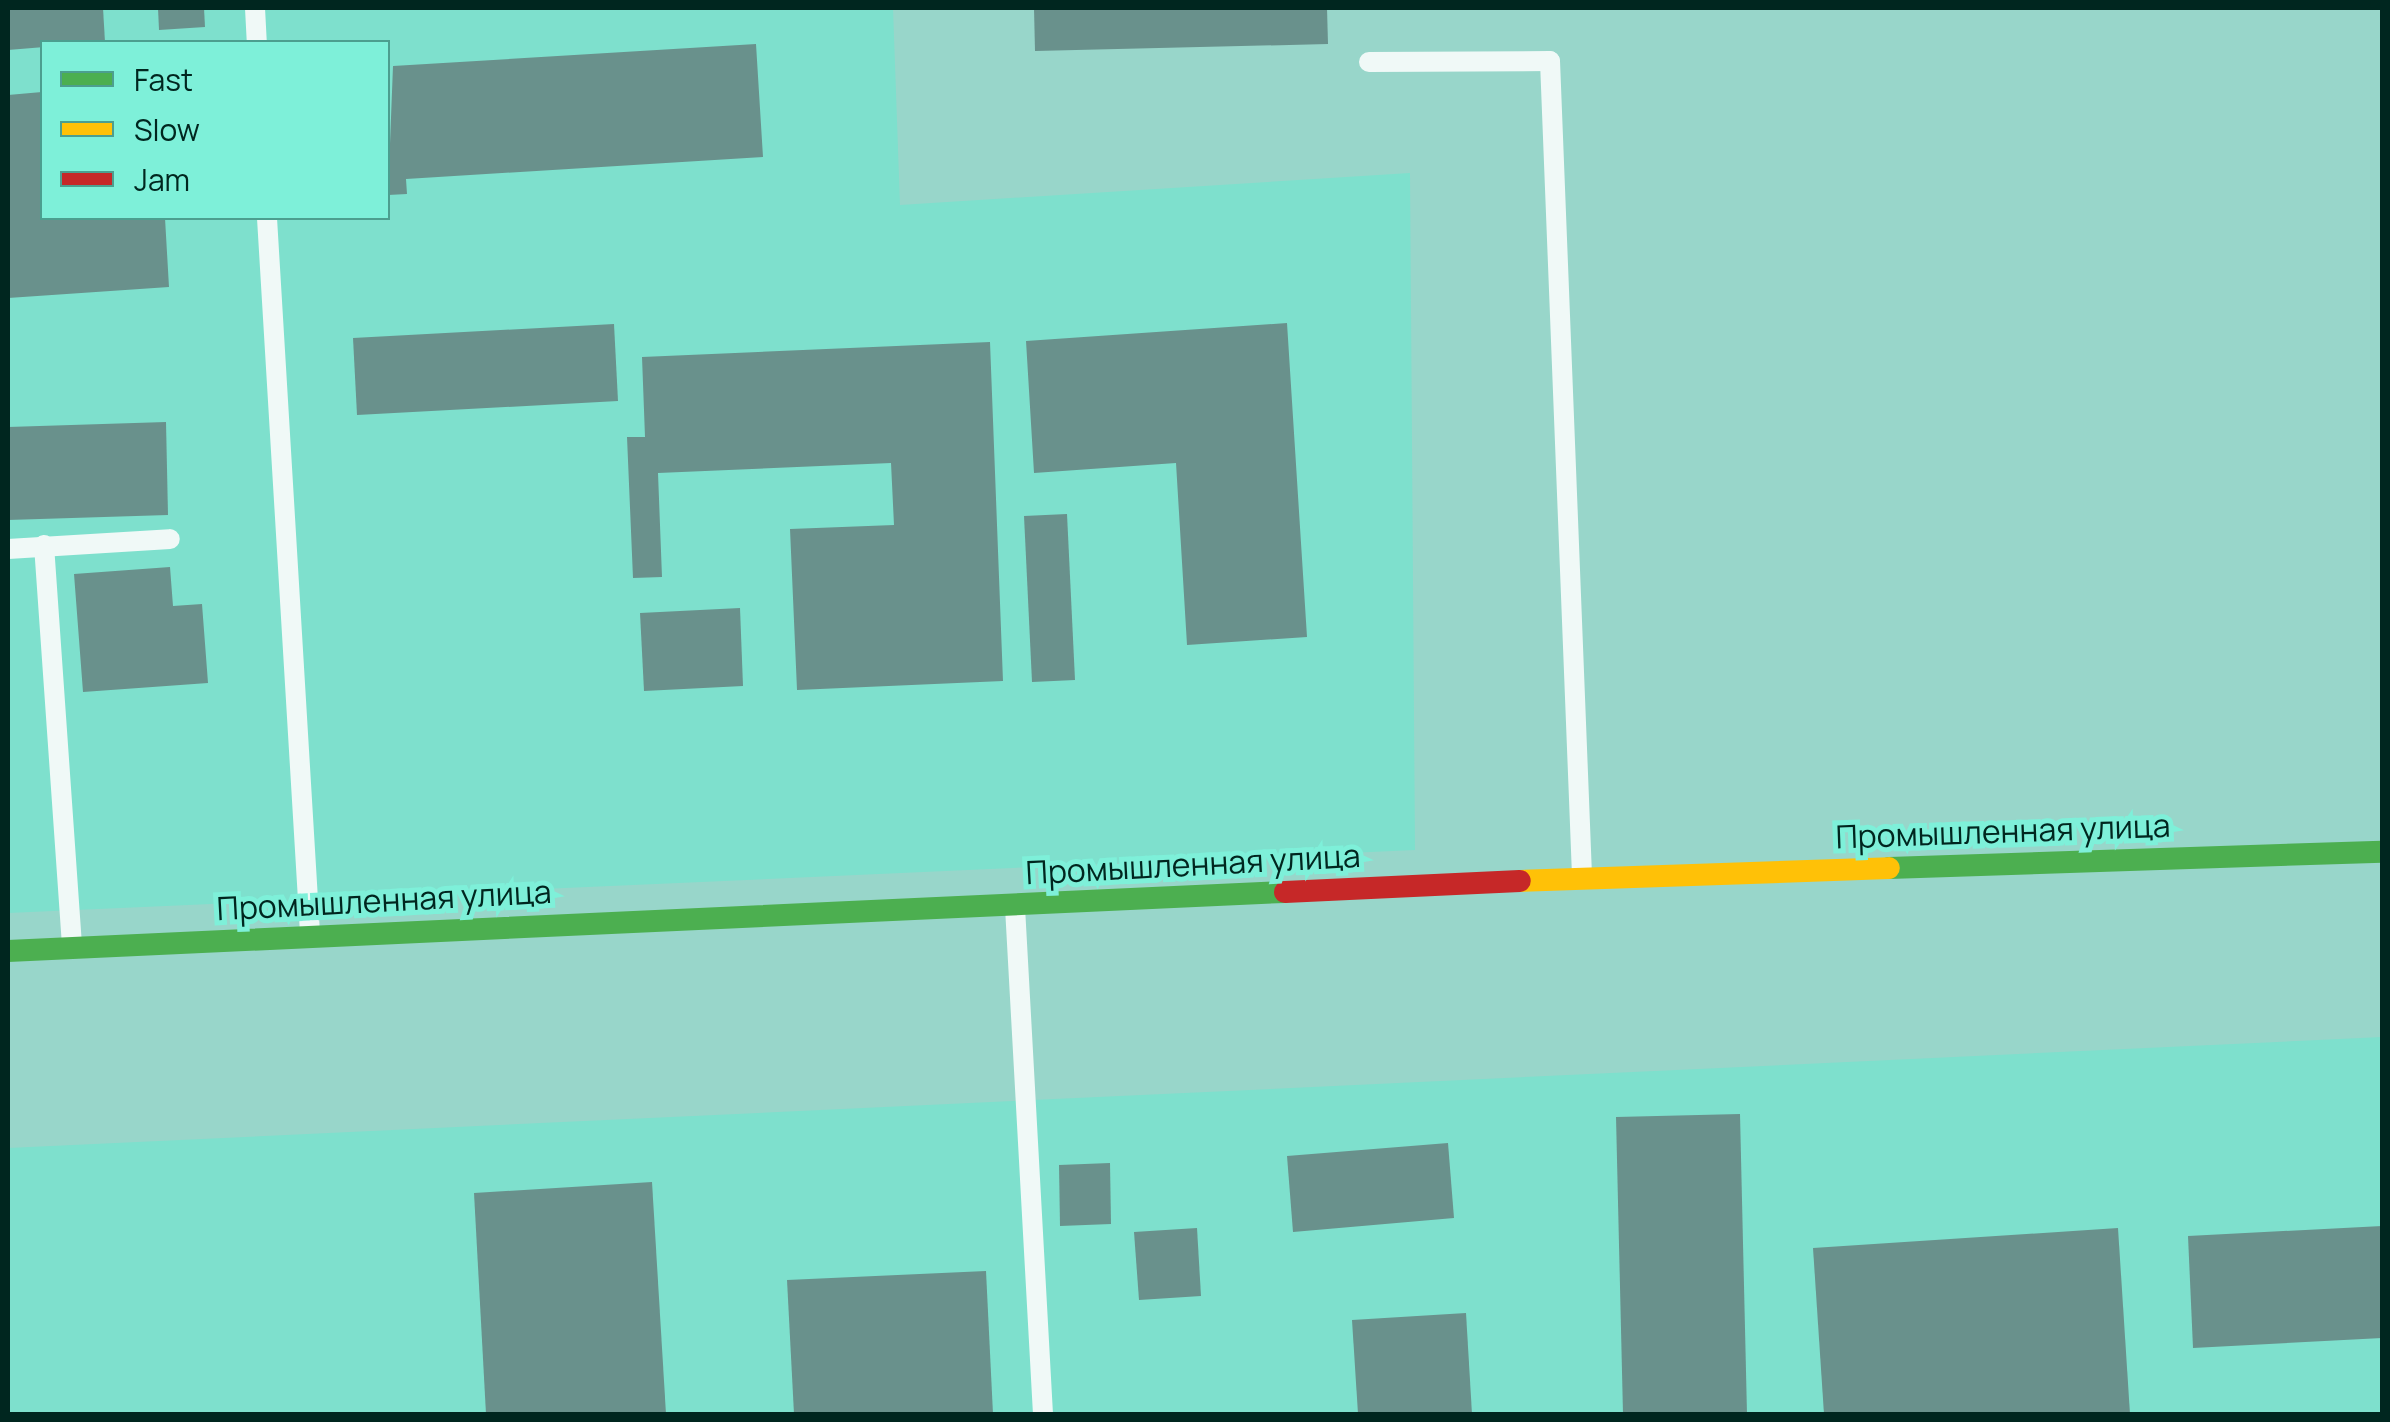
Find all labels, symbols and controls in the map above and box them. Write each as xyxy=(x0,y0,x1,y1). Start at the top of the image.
legend xyxy=(40,40,390,220)
text: Fast xyxy=(134,59,193,100)
text: Slow xyxy=(134,109,200,150)
text: Jam xyxy=(134,159,190,200)
street label: Промышленная улица xyxy=(1835,806,2171,856)
street label: Промышленная улица xyxy=(1025,836,1361,892)
street label: Промышленная улица xyxy=(216,872,552,928)

